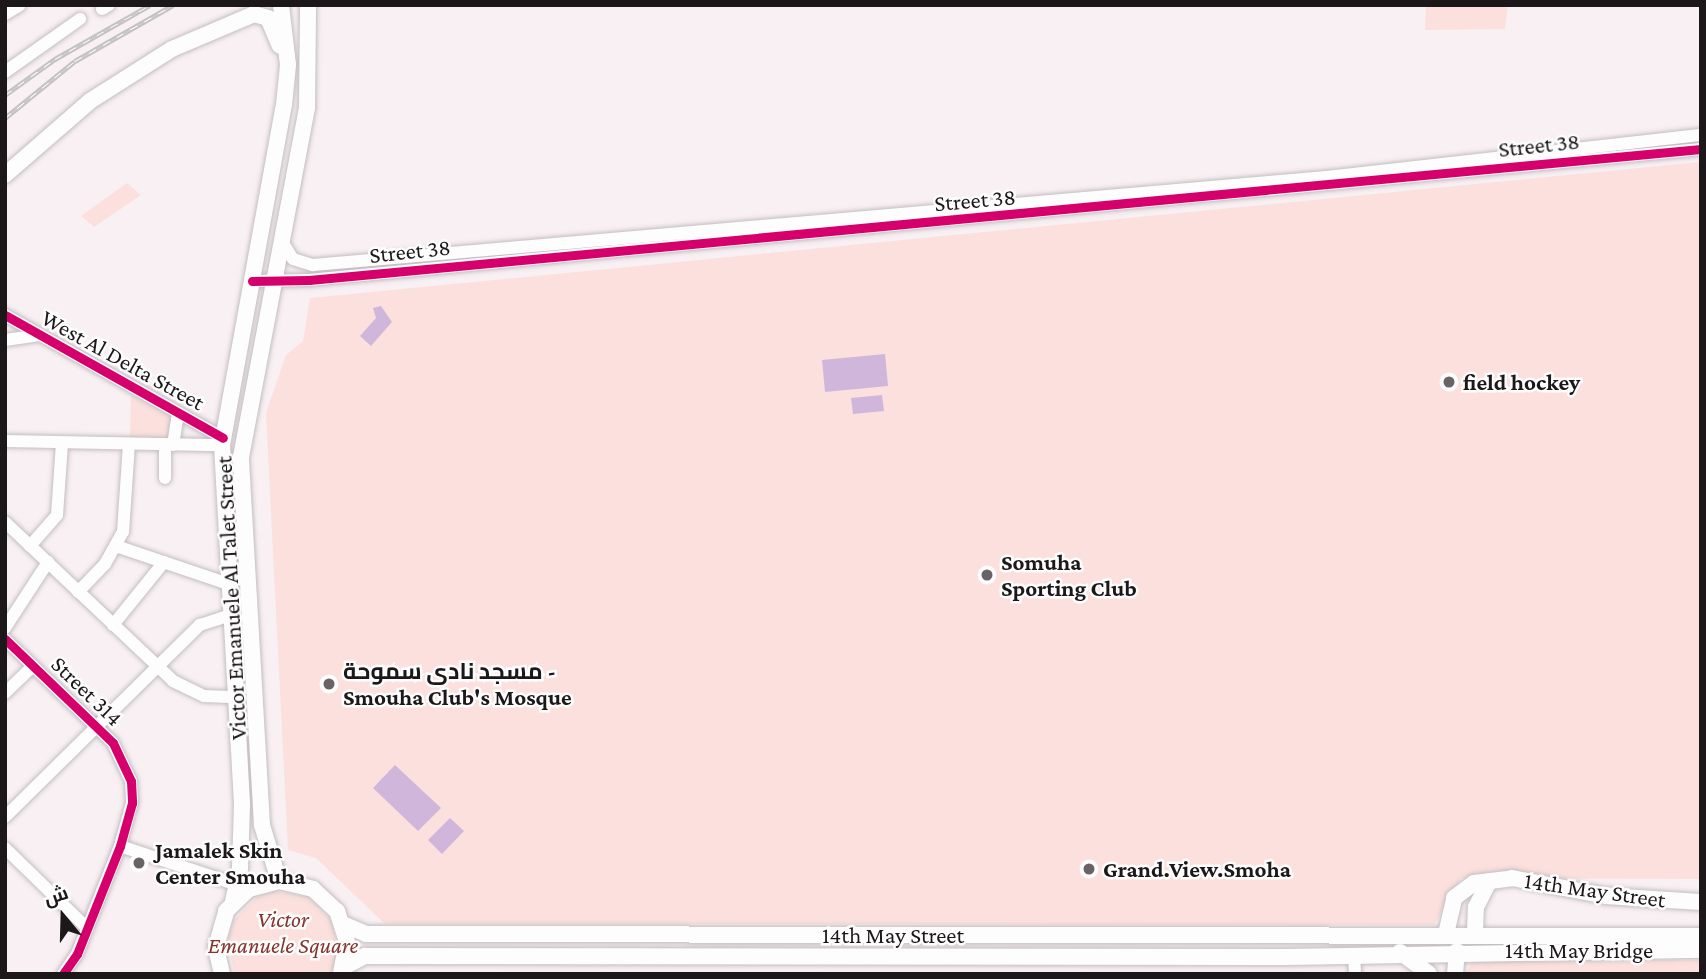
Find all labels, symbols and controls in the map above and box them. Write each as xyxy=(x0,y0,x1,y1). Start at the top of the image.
street label: Street 38 xyxy=(1497,127,1581,163)
street label: Street 38 xyxy=(933,183,1017,217)
street label: Street 38 xyxy=(368,233,452,269)
street label: West Al Delta Street xyxy=(37,304,209,416)
place label: field hockey xyxy=(1463,368,1580,396)
marker: field hockey xyxy=(1441,374,1457,390)
street label: Victor Emanuele Al Talet Street xyxy=(210,455,252,741)
place label: Somuha Sporting Club xyxy=(1001,548,1137,602)
marker: Somuha Sporting Club xyxy=(979,567,995,583)
street label: Street 314 xyxy=(46,650,128,732)
place label: مسجد نادى سموحة - Smouha Club's Mosque xyxy=(343,657,572,711)
marker: مسجد نادى سموحة - Smouha Club's Mosque xyxy=(321,676,337,692)
place label: Jamalek Skin Center Smouha xyxy=(155,836,306,890)
marker: Jamalek Skin Center Smouha xyxy=(129,853,149,873)
place label: Grand.View.Smoha xyxy=(1103,855,1291,883)
marker: Grand.View.Smoha xyxy=(1081,861,1097,877)
street label: 14th May Street xyxy=(1523,866,1667,914)
north arrow xyxy=(28,881,98,951)
text: ش xyxy=(41,882,71,910)
park label: Victor Emanuele Square xyxy=(208,905,358,959)
street label: 14th May Street xyxy=(822,921,964,949)
street label: 14th May Bridge xyxy=(1505,936,1653,964)

